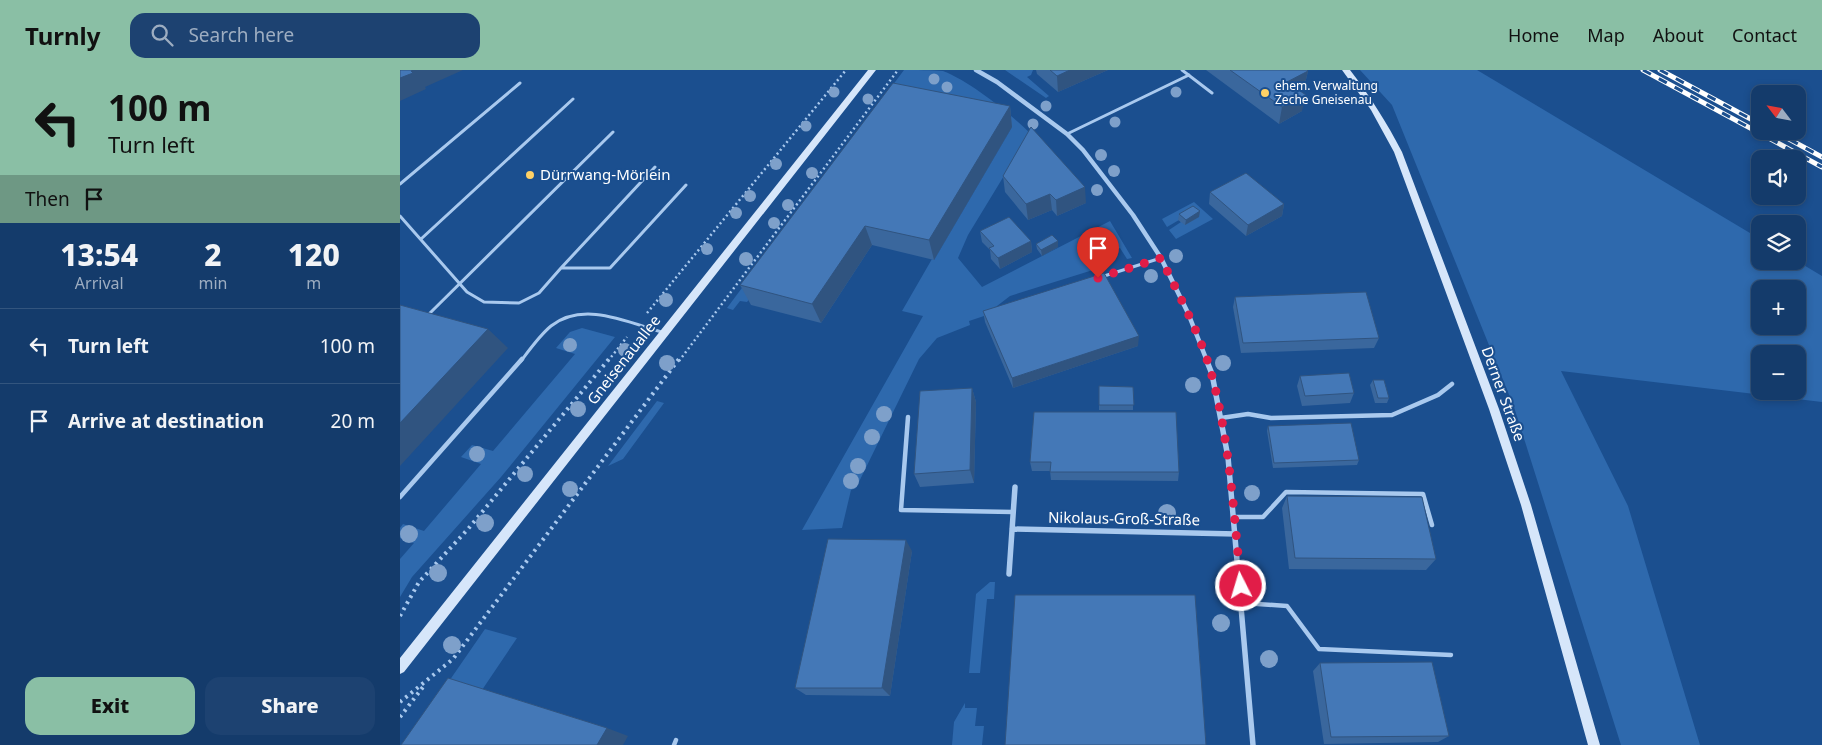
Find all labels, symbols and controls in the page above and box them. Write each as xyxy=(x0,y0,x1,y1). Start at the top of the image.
search box xyxy=(130,13,480,58)
text: Turnly xyxy=(25,19,100,52)
icon: search xyxy=(148,21,176,49)
text: Search here xyxy=(188,22,294,48)
text: Home xyxy=(1508,23,1559,47)
text: Map xyxy=(1587,23,1625,47)
text: About xyxy=(1653,23,1704,47)
text: Contact xyxy=(1732,23,1797,47)
place label: ehem. Verwaltung Zeche Gneisenau xyxy=(1275,77,1378,108)
text: 100 m xyxy=(108,84,211,131)
north arrow xyxy=(1751,85,1806,140)
map controls xyxy=(1751,85,1806,400)
marker: ehem. Verwaltung Zeche Gneisenau xyxy=(1259,87,1271,99)
icon: left xyxy=(25,90,90,155)
text: Turn left xyxy=(108,129,195,159)
button: sound xyxy=(1751,150,1806,205)
place label: Dürrwang-Mörlein xyxy=(540,164,671,184)
marker: Dürrwang-Mörlein xyxy=(524,169,536,181)
icon: arrive xyxy=(80,185,108,213)
text: Then xyxy=(25,186,70,212)
button: layers xyxy=(1751,215,1806,270)
pin xyxy=(1077,227,1119,278)
text: 13:54 xyxy=(60,234,138,275)
text: 2 xyxy=(204,234,222,275)
text: 120 xyxy=(288,234,340,275)
icon: arrive xyxy=(1084,234,1112,262)
text: Arrival xyxy=(75,272,124,294)
text: min xyxy=(198,272,227,294)
text: m xyxy=(306,272,321,294)
button: + xyxy=(1751,280,1806,335)
street label: Gneisenauallee xyxy=(582,311,664,408)
icon: left xyxy=(25,332,53,360)
text: Turn left xyxy=(68,333,149,359)
text: 100 m xyxy=(320,333,375,359)
street label: Derner Straße xyxy=(1478,344,1530,444)
button: − xyxy=(1751,345,1806,400)
icon: arrive xyxy=(25,407,53,435)
text: Arrive at destination xyxy=(68,408,264,434)
text: 20 m xyxy=(331,408,375,434)
street label: Nikolaus-Groß-Straße xyxy=(1048,507,1200,529)
position arrow xyxy=(1214,559,1266,611)
button: Exit xyxy=(25,677,195,735)
button: Share xyxy=(205,677,375,735)

